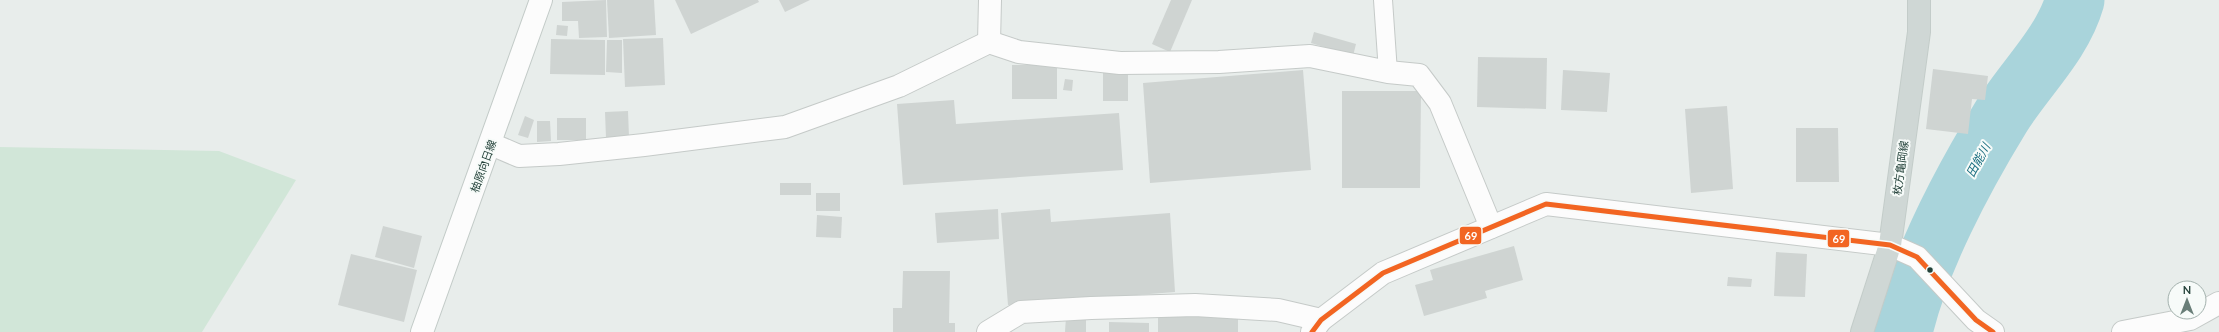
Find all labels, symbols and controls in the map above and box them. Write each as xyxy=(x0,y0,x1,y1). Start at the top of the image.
street label: 柚原向日線 xyxy=(467,138,499,194)
water label: 田能川 xyxy=(1963,139,1994,179)
street label: 枚方亀岡線 xyxy=(1890,140,1910,196)
line badge: 69 xyxy=(1459,226,1482,245)
text: 69 xyxy=(1465,229,1477,242)
line badge: 69 xyxy=(1827,229,1850,248)
text: 69 xyxy=(1833,232,1845,245)
unlabelled marker xyxy=(1925,265,1935,275)
north arrow xyxy=(2167,280,2207,320)
text: N xyxy=(2183,283,2191,296)

